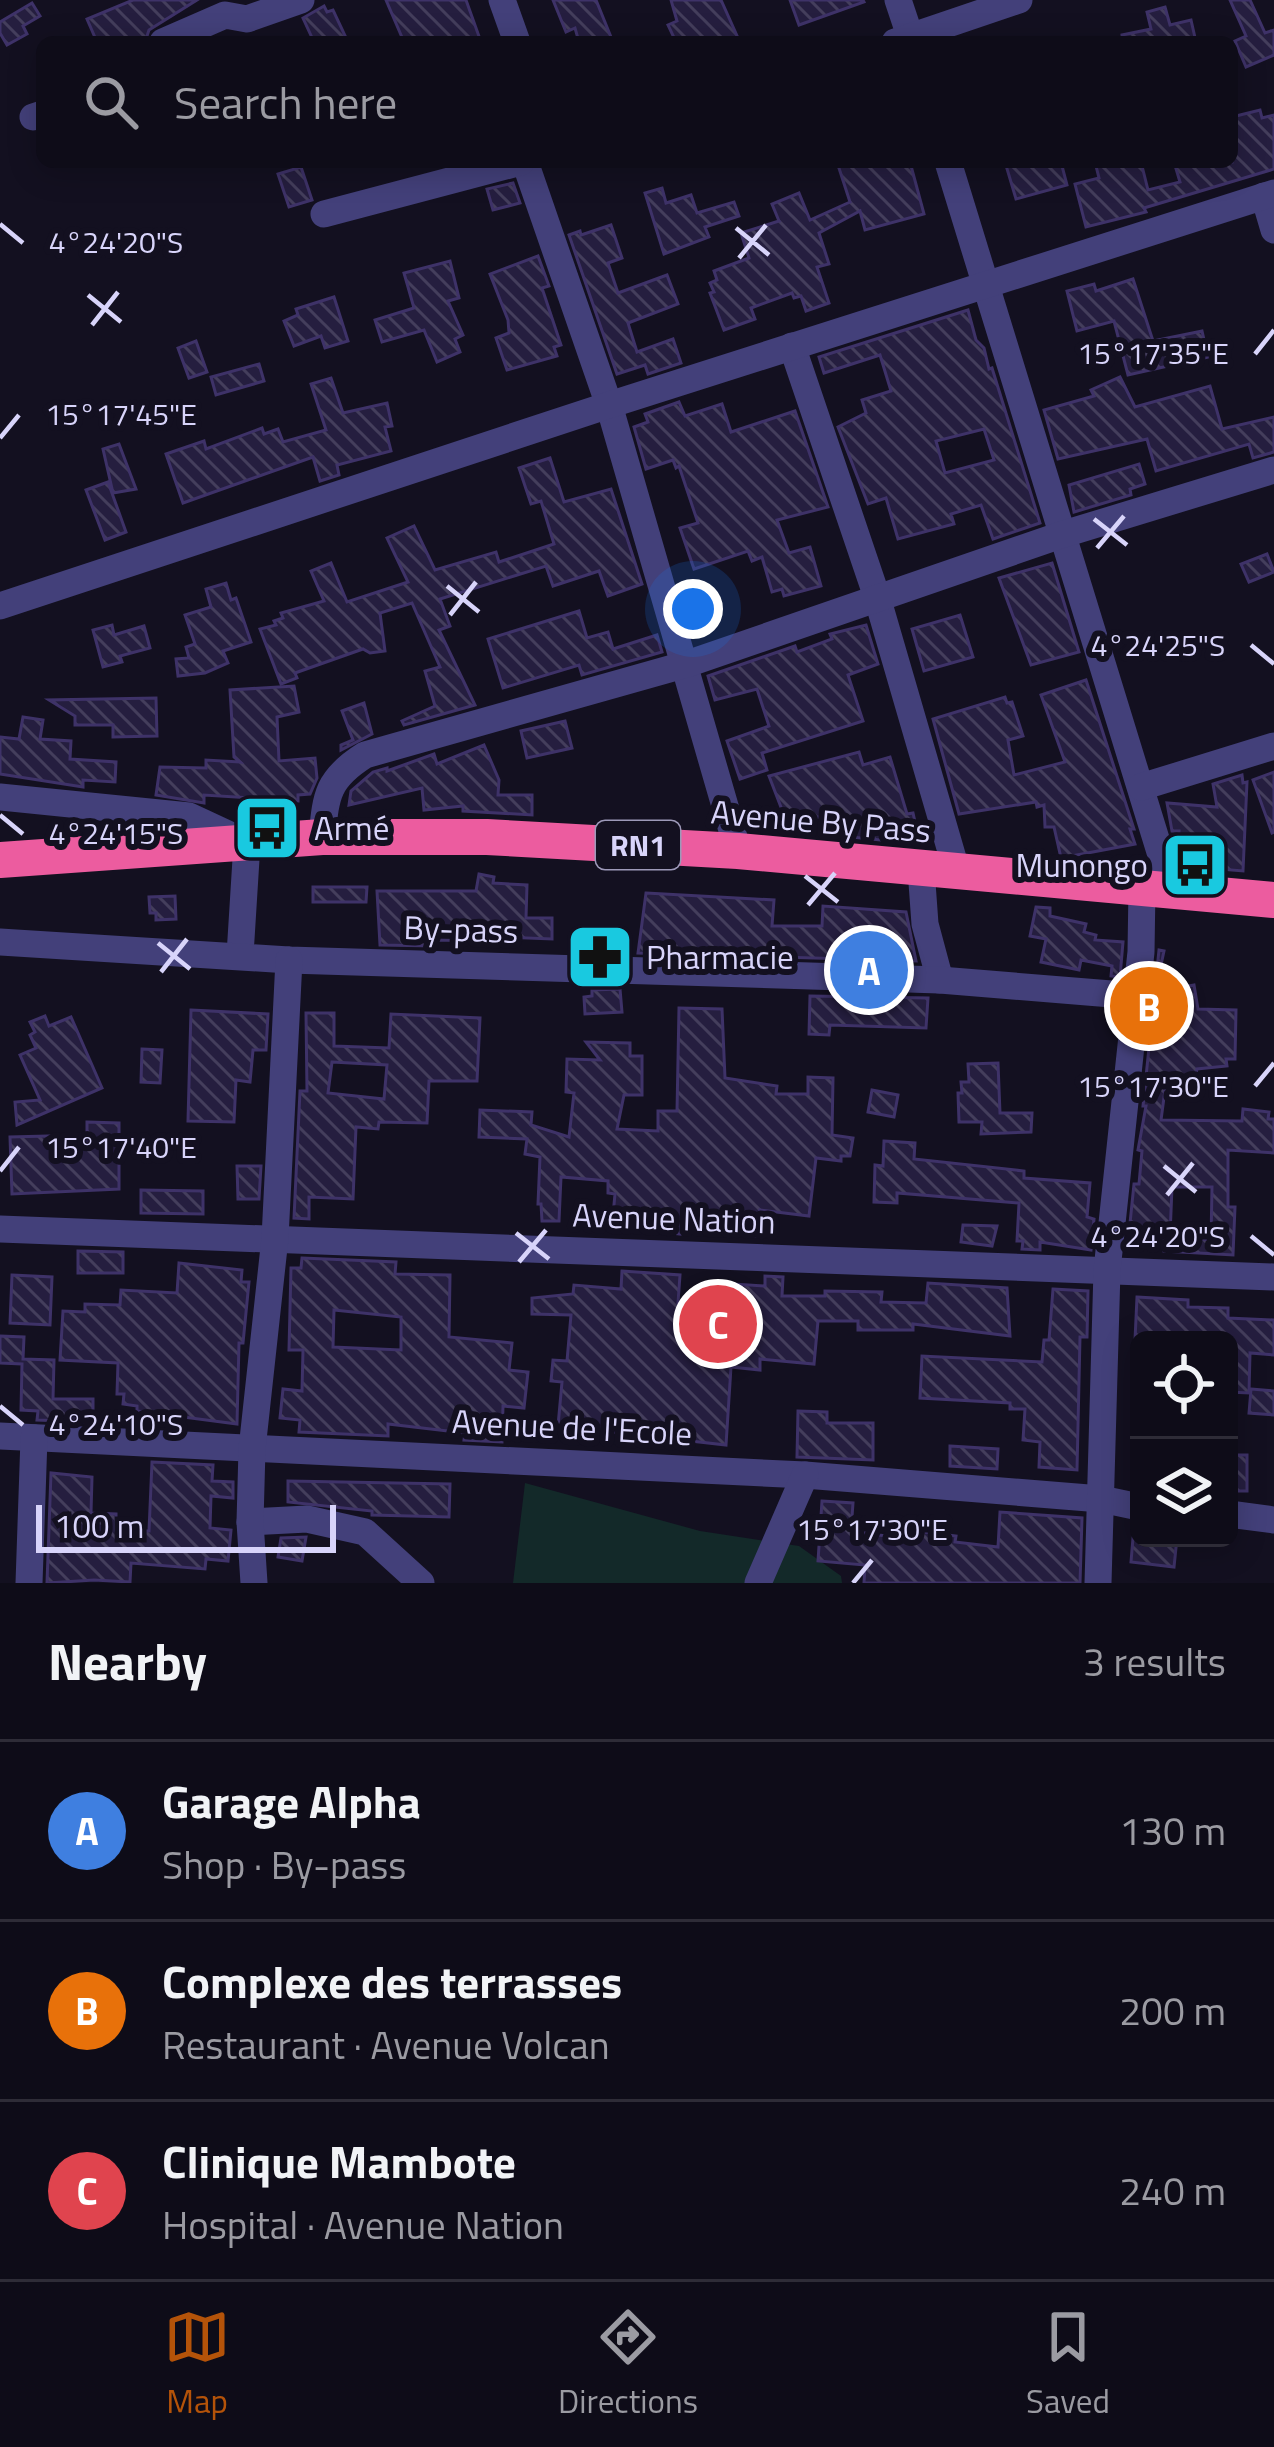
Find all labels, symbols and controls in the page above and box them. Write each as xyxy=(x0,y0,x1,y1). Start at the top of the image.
search box xyxy=(36,36,1238,168)
text: Search here xyxy=(174,68,397,136)
icon: search xyxy=(78,69,144,135)
text: 4°24'20"S xyxy=(49,219,183,265)
text: 15°17'35"E xyxy=(1077,330,1229,376)
text: 15°17'45"E xyxy=(45,391,197,437)
your location xyxy=(663,579,723,639)
text: 4°24'25"S xyxy=(1091,622,1225,668)
street label: Avenue By Pass xyxy=(709,786,933,856)
bus stop icon: Armé xyxy=(232,793,302,863)
place label: Armé xyxy=(314,803,389,853)
text: 4°24'15"S xyxy=(49,810,183,856)
road number: RN1 xyxy=(596,821,680,869)
bus stop icon: Munongo xyxy=(1160,830,1230,900)
place label: Munongo xyxy=(1016,840,1148,890)
street label: By-pass xyxy=(403,902,519,956)
pharmacy icon: Pharmacie xyxy=(565,922,635,992)
pin: A xyxy=(830,925,908,1015)
place label: Pharmacie xyxy=(646,932,794,982)
pin: B xyxy=(1110,961,1188,1051)
text: 15°17'30"E xyxy=(1077,1063,1229,1109)
text: 15°17'40"E xyxy=(45,1124,197,1170)
street label: Avenue Nation xyxy=(572,1189,776,1247)
text: 4°24'20"S xyxy=(1091,1213,1225,1259)
pin: C xyxy=(679,1279,757,1369)
map controls xyxy=(1130,1331,1238,1547)
button: locate xyxy=(1130,1331,1238,1439)
street label: Avenue de l'Ecole xyxy=(451,1396,693,1458)
text: 4°24'10"S xyxy=(49,1401,183,1447)
button: layers xyxy=(1130,1439,1238,1547)
scale bar xyxy=(36,1499,336,1552)
text: 100 m xyxy=(54,1501,144,1551)
text: 15°17'30"E xyxy=(796,1506,948,1552)
text: Nearby xyxy=(48,1622,207,1700)
text: 3 results xyxy=(1083,1632,1226,1691)
text: Garage Alpha xyxy=(162,1767,421,1835)
text: A xyxy=(75,1801,99,1860)
text: 130 m xyxy=(1119,1801,1226,1860)
text: Shop · By-pass xyxy=(162,1835,406,1894)
text: Complexe des terrasses xyxy=(162,1947,622,2015)
text: B xyxy=(75,1981,99,2040)
text: 200 m xyxy=(1119,1981,1226,2040)
text: Restaurant · Avenue Volcan xyxy=(162,2015,610,2074)
text: Clinique Mambote xyxy=(162,2127,516,2195)
text: C xyxy=(76,2161,98,2220)
text: 240 m xyxy=(1119,2161,1226,2220)
text: Hospital · Avenue Nation xyxy=(162,2195,564,2254)
tab: Map xyxy=(164,2304,230,2426)
tab: Directions xyxy=(558,2304,698,2426)
tab: Saved xyxy=(1026,2304,1110,2426)

